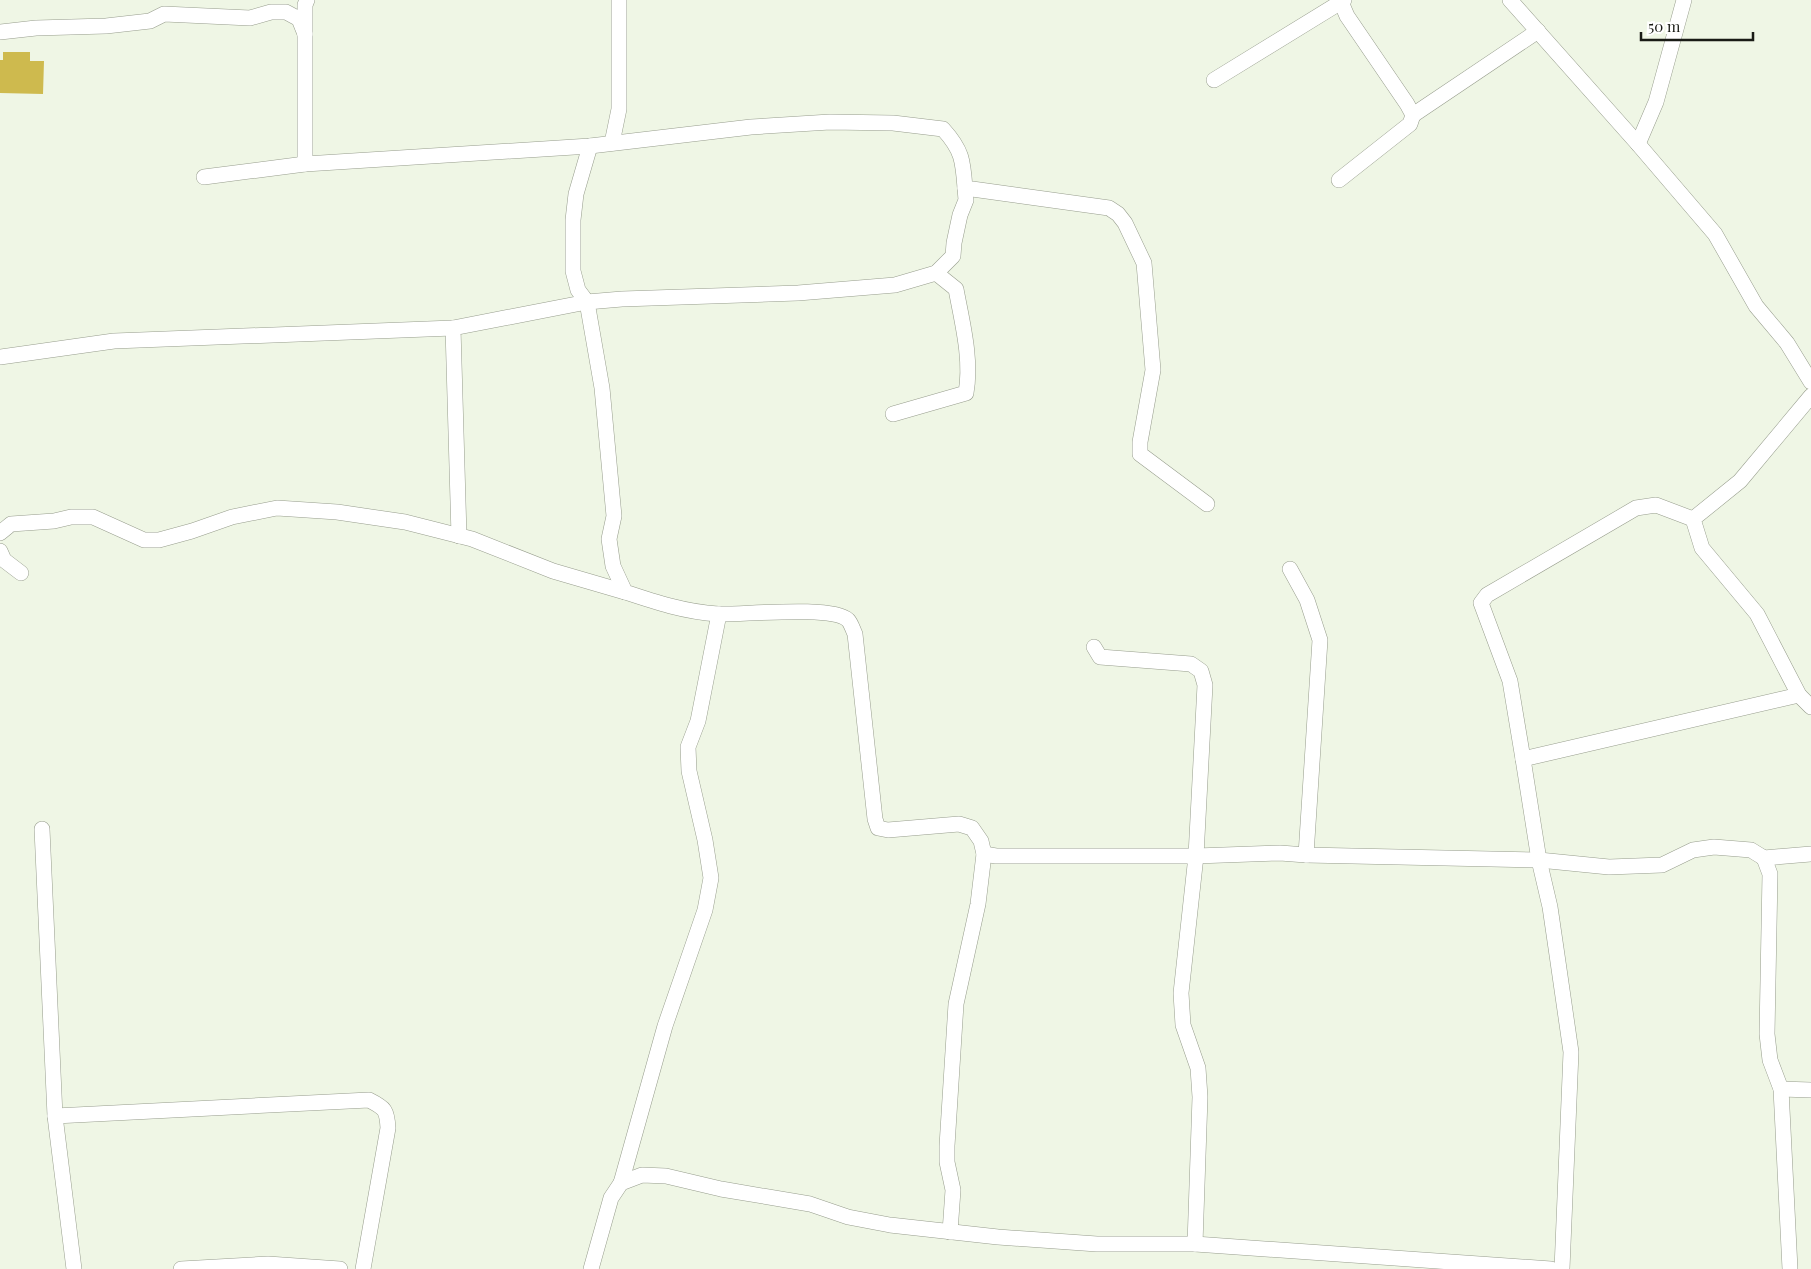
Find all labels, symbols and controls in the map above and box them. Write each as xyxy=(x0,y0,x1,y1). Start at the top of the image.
scale bar xyxy=(1641,10,1754,42)
text: 50 m xyxy=(1648,16,1681,36)

